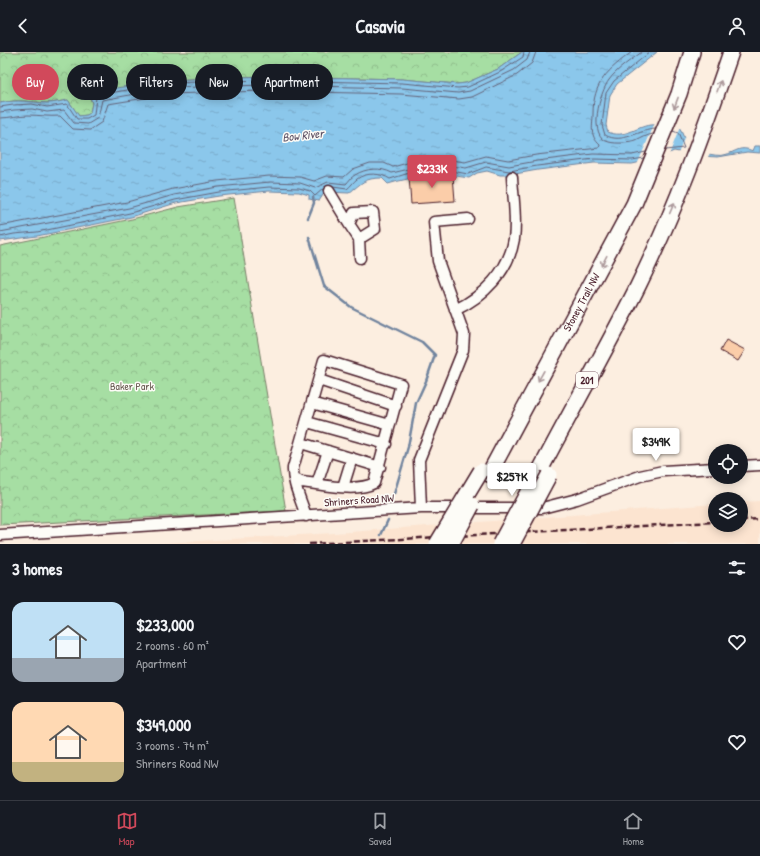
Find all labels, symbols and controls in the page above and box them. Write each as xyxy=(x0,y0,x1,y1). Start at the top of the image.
text: Casavia xyxy=(355,14,405,39)
icon: back xyxy=(12,15,34,37)
icon: person xyxy=(726,15,748,37)
chip: Buy xyxy=(12,64,59,100)
chip: Rent xyxy=(67,64,118,100)
chip: Filters xyxy=(126,64,187,100)
chip: New xyxy=(195,64,243,100)
chip: Apartment xyxy=(251,64,333,100)
one-way arrow xyxy=(716,81,724,93)
one-way arrow xyxy=(671,96,679,108)
water label: Bow River xyxy=(281,124,326,146)
pin: $233K xyxy=(404,155,460,189)
text: $233K xyxy=(416,159,448,177)
one-way arrow xyxy=(669,202,676,214)
one-way arrow xyxy=(599,255,607,267)
street label: Stoney Trail NW xyxy=(560,270,603,334)
one-way arrow xyxy=(537,369,545,381)
road number: 201 xyxy=(576,372,598,388)
park label: Baker Park xyxy=(110,379,154,393)
pin: $349K xyxy=(628,428,684,462)
text: $349K xyxy=(642,432,670,450)
map controls xyxy=(708,444,748,532)
button: locate xyxy=(708,444,748,484)
pin: $257K xyxy=(484,463,540,497)
text: $257K xyxy=(496,467,528,485)
street label: Shriners Road NW xyxy=(324,491,395,509)
button: layers xyxy=(708,492,748,532)
text: 3 homes xyxy=(12,557,62,580)
icon: filters xyxy=(726,557,748,579)
text: $233,000 xyxy=(136,613,194,636)
icon: home xyxy=(44,618,92,666)
icon: heart xyxy=(726,631,748,653)
text: 2 rooms · 60 m² xyxy=(136,636,209,654)
text: Apartment xyxy=(136,654,187,672)
text: $349,000 xyxy=(136,713,191,736)
icon: home xyxy=(44,718,92,766)
icon: heart xyxy=(726,731,748,753)
text: 3 rooms · 74 m² xyxy=(136,736,209,754)
text: Shriners Road NW xyxy=(136,754,219,772)
tab: Map xyxy=(116,810,138,848)
tab: Saved xyxy=(369,810,391,848)
tab: Home xyxy=(622,810,644,848)

